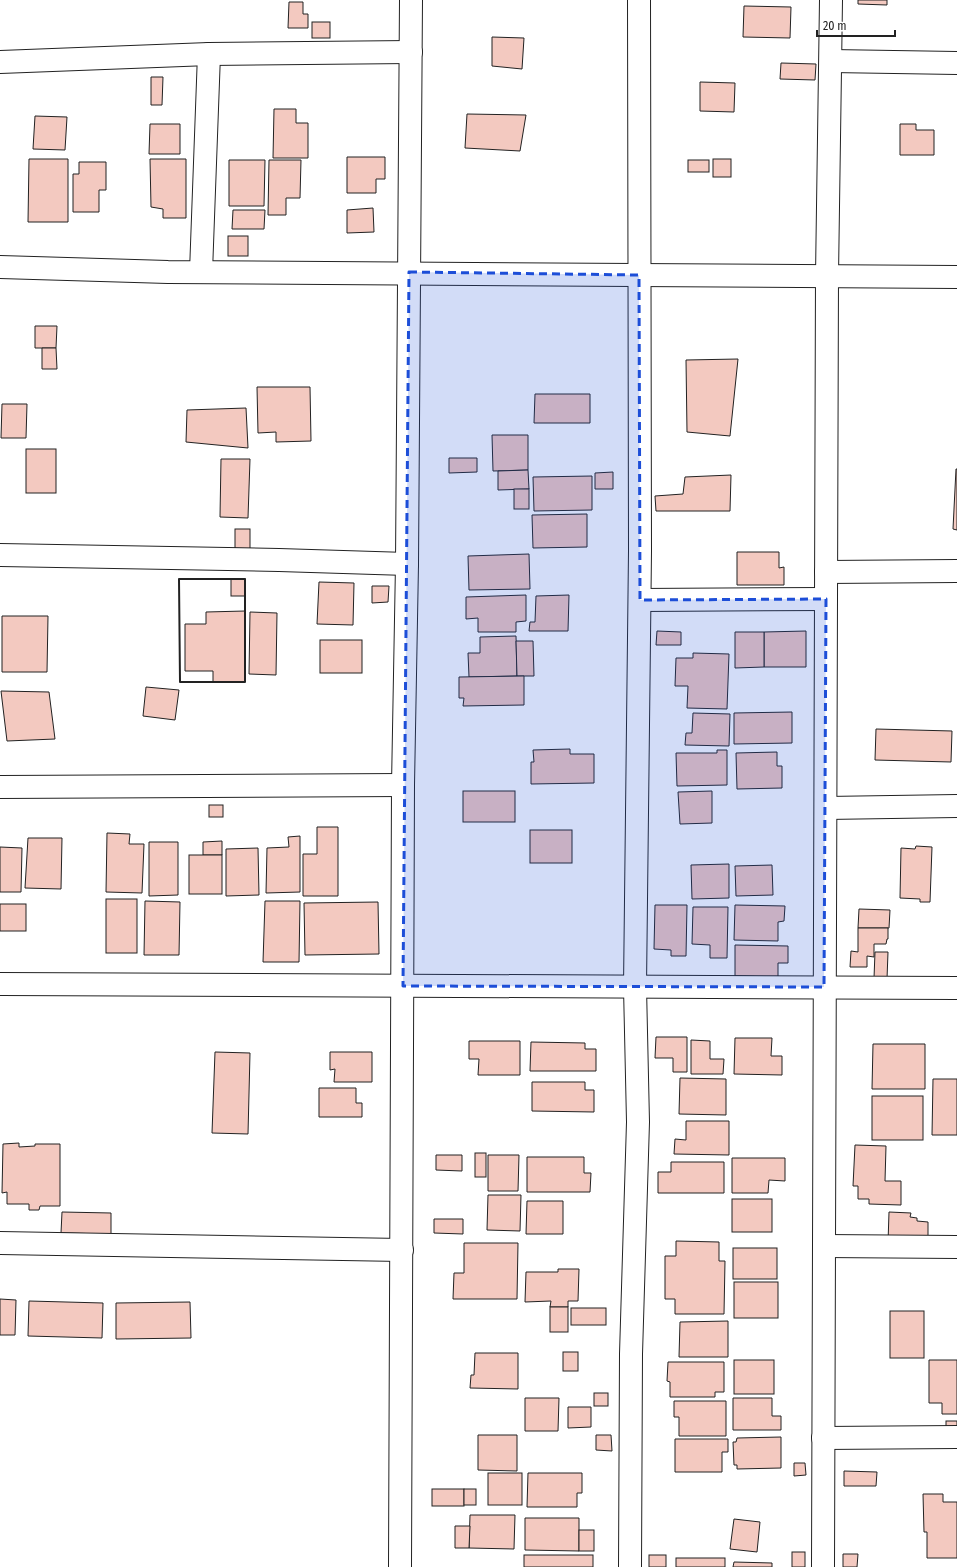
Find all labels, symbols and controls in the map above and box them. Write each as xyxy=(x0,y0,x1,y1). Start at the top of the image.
scale bar xyxy=(817,12,895,38)
text: 20 m xyxy=(823,19,847,33)

